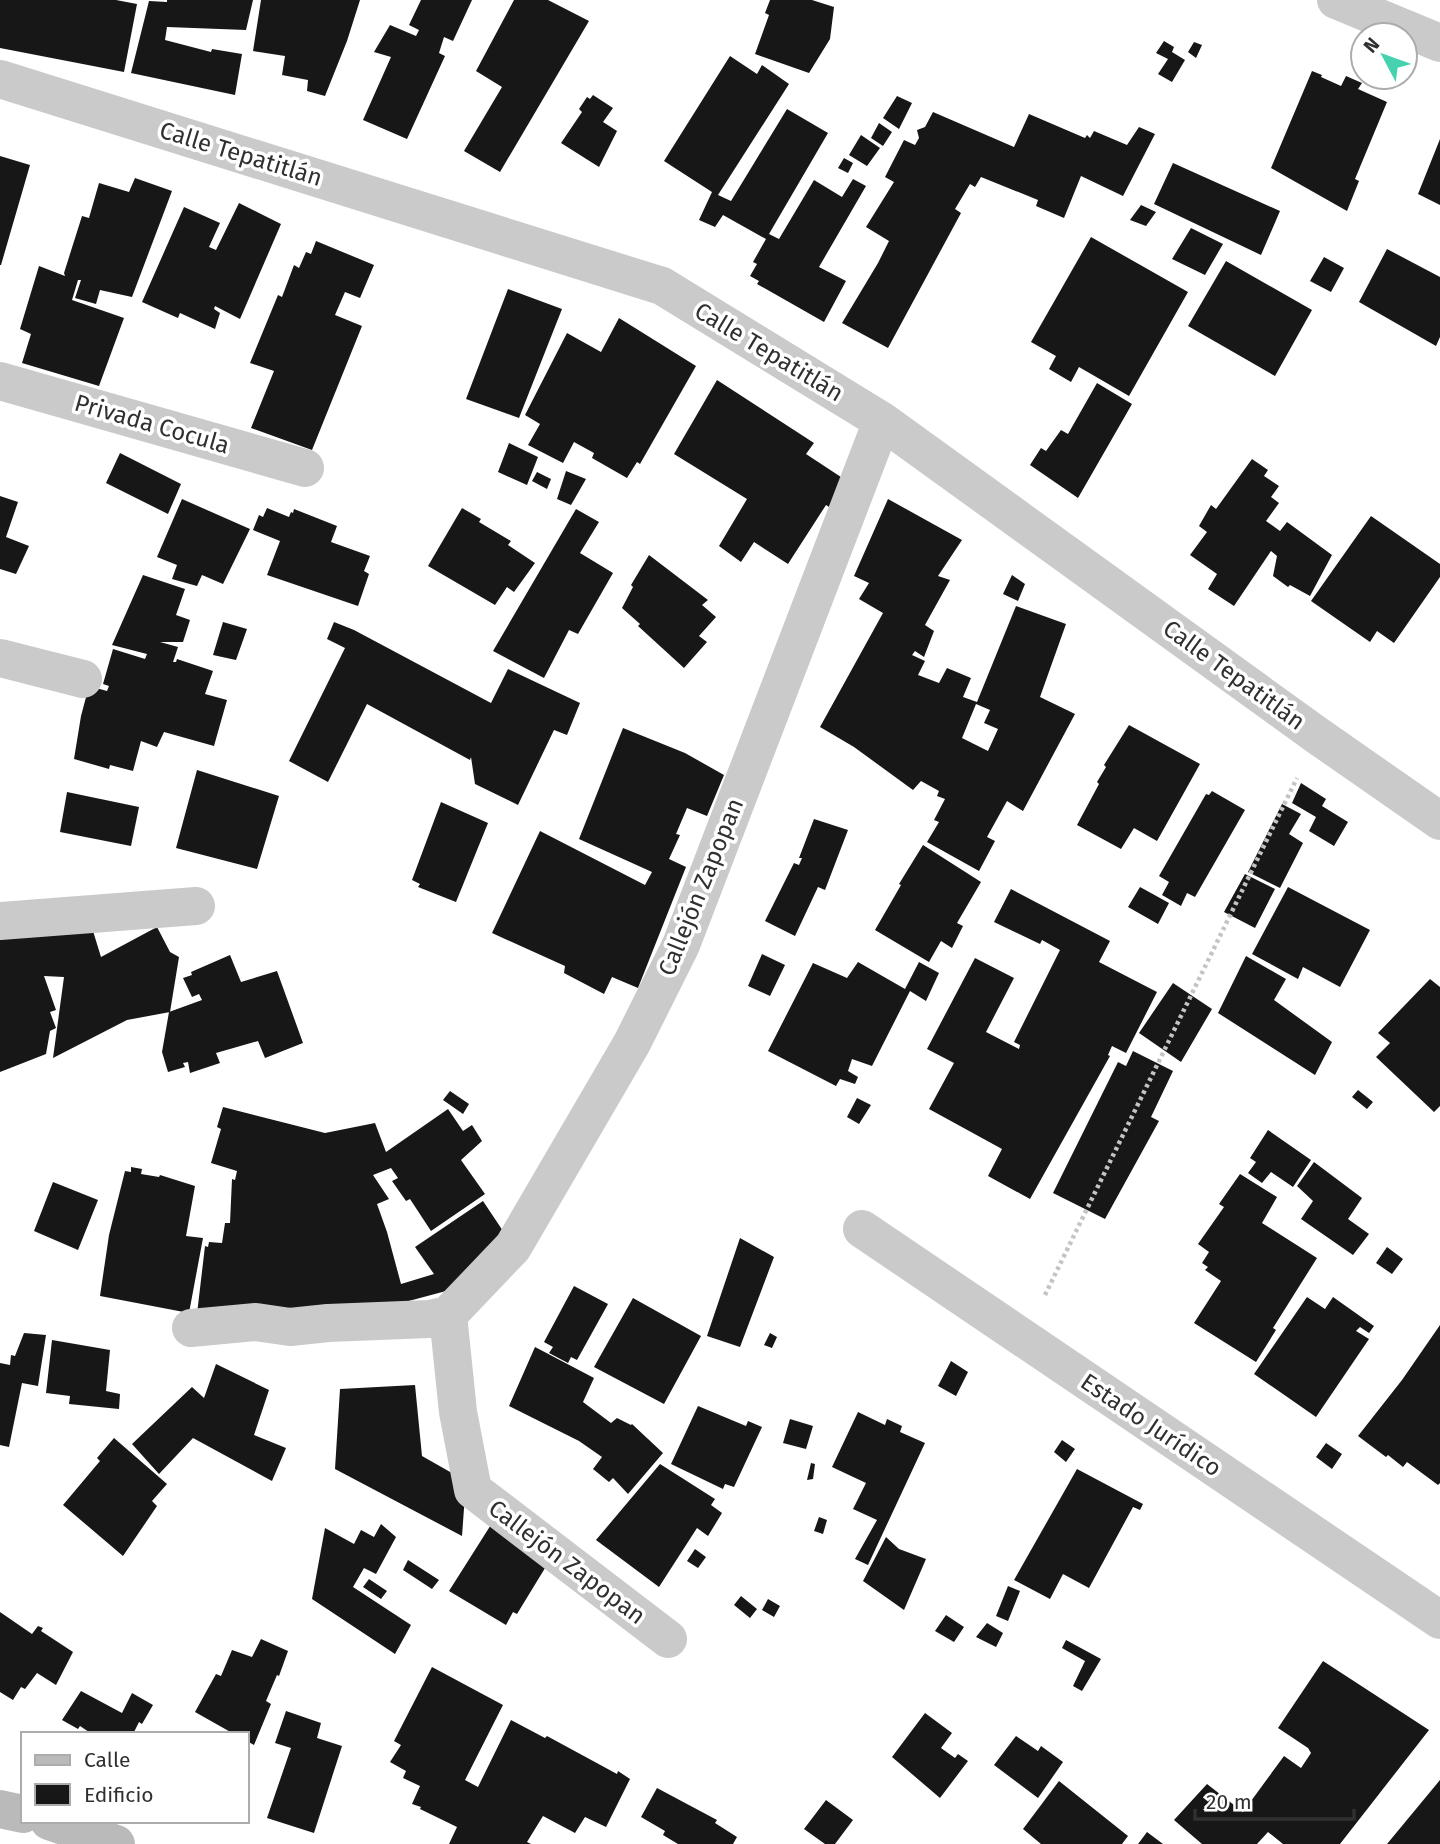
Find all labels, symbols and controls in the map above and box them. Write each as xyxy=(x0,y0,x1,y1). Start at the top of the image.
north arrow xyxy=(1349,21,1419,91)
text: N xyxy=(1359,33,1384,57)
street label: Calle Tepatitlán xyxy=(156,116,326,192)
street label: Calle Tepatitlán xyxy=(690,297,848,407)
street label: Privada Cocula xyxy=(71,389,233,459)
street label: Calle Tepatitlán xyxy=(1158,614,1310,736)
street label: Callejón Zapopan xyxy=(653,794,749,980)
street label: Estado Jurídico xyxy=(1075,1368,1227,1482)
street label: Callejón Zapopan xyxy=(483,1494,651,1630)
legend xyxy=(21,1732,248,1823)
text: Calle xyxy=(84,1747,130,1773)
scale bar xyxy=(1195,1778,1354,1822)
text: Edificio xyxy=(84,1782,154,1808)
text: 20 m xyxy=(1206,1789,1252,1815)

